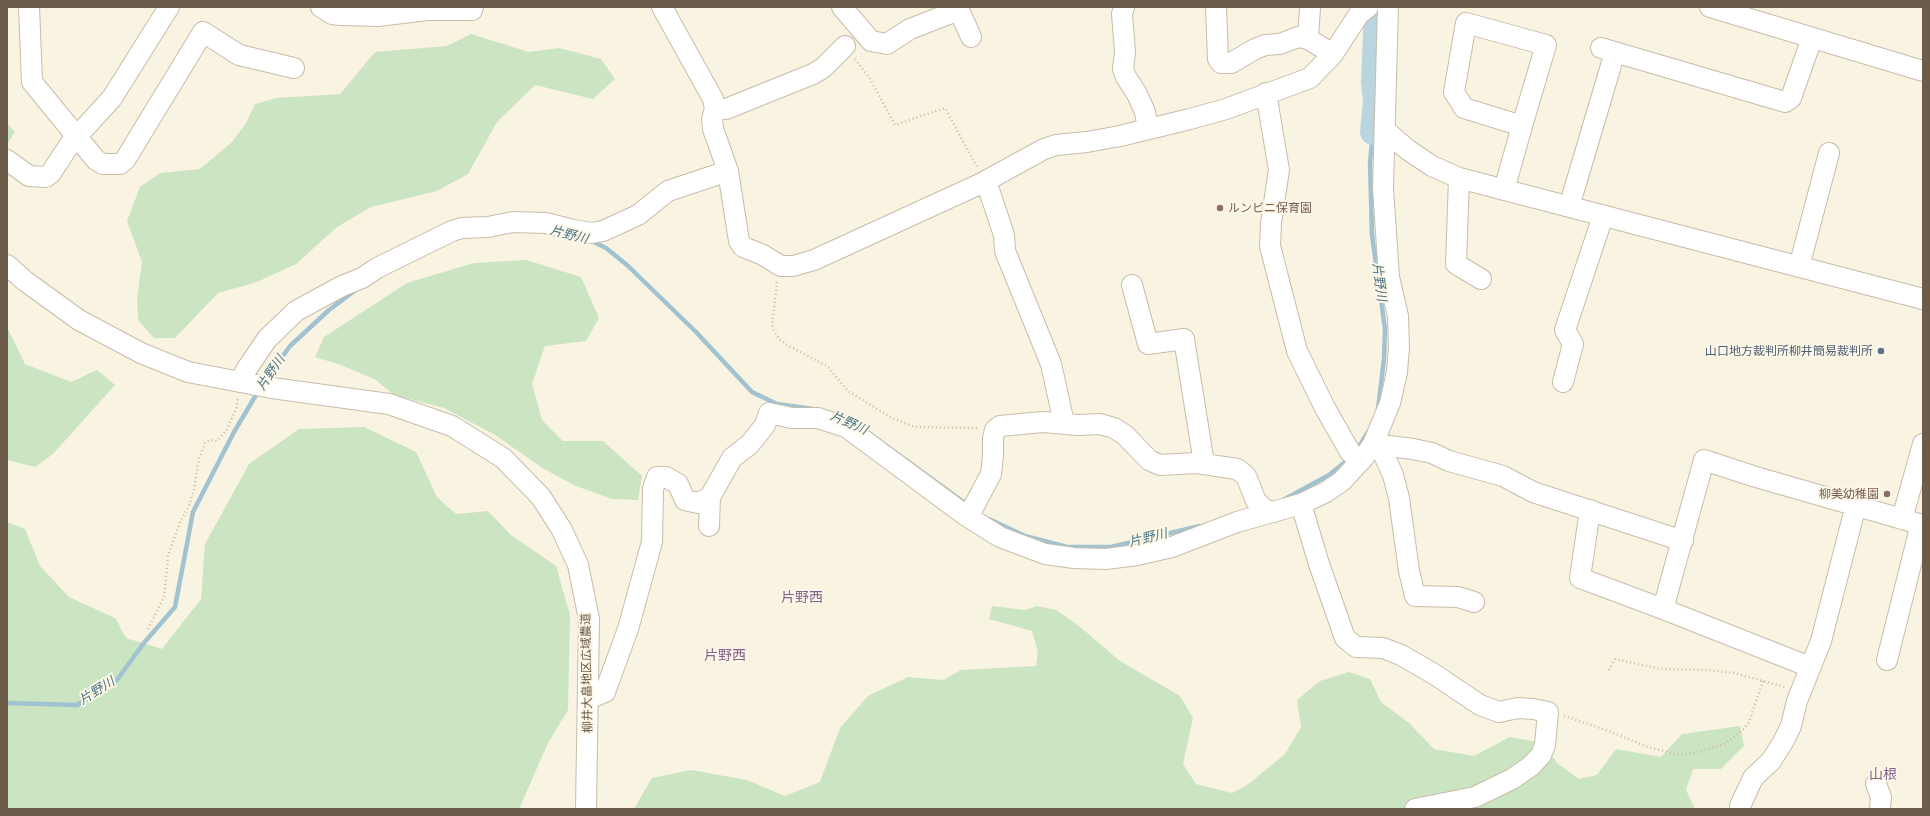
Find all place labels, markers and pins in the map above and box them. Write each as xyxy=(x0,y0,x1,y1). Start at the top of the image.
place label: ルンビニ保育園 xyxy=(1228,201,1312,215)
marker: ルンビニ保育園 xyxy=(1215,203,1225,213)
place label: 山口地方裁判所柳井簡易裁判所 xyxy=(1705,344,1873,358)
marker: 山口地方裁判所柳井簡易裁判所 xyxy=(1876,346,1886,356)
place label: 柳美幼稚園 xyxy=(1819,487,1879,501)
marker: 柳美幼稚園 xyxy=(1882,489,1892,499)

